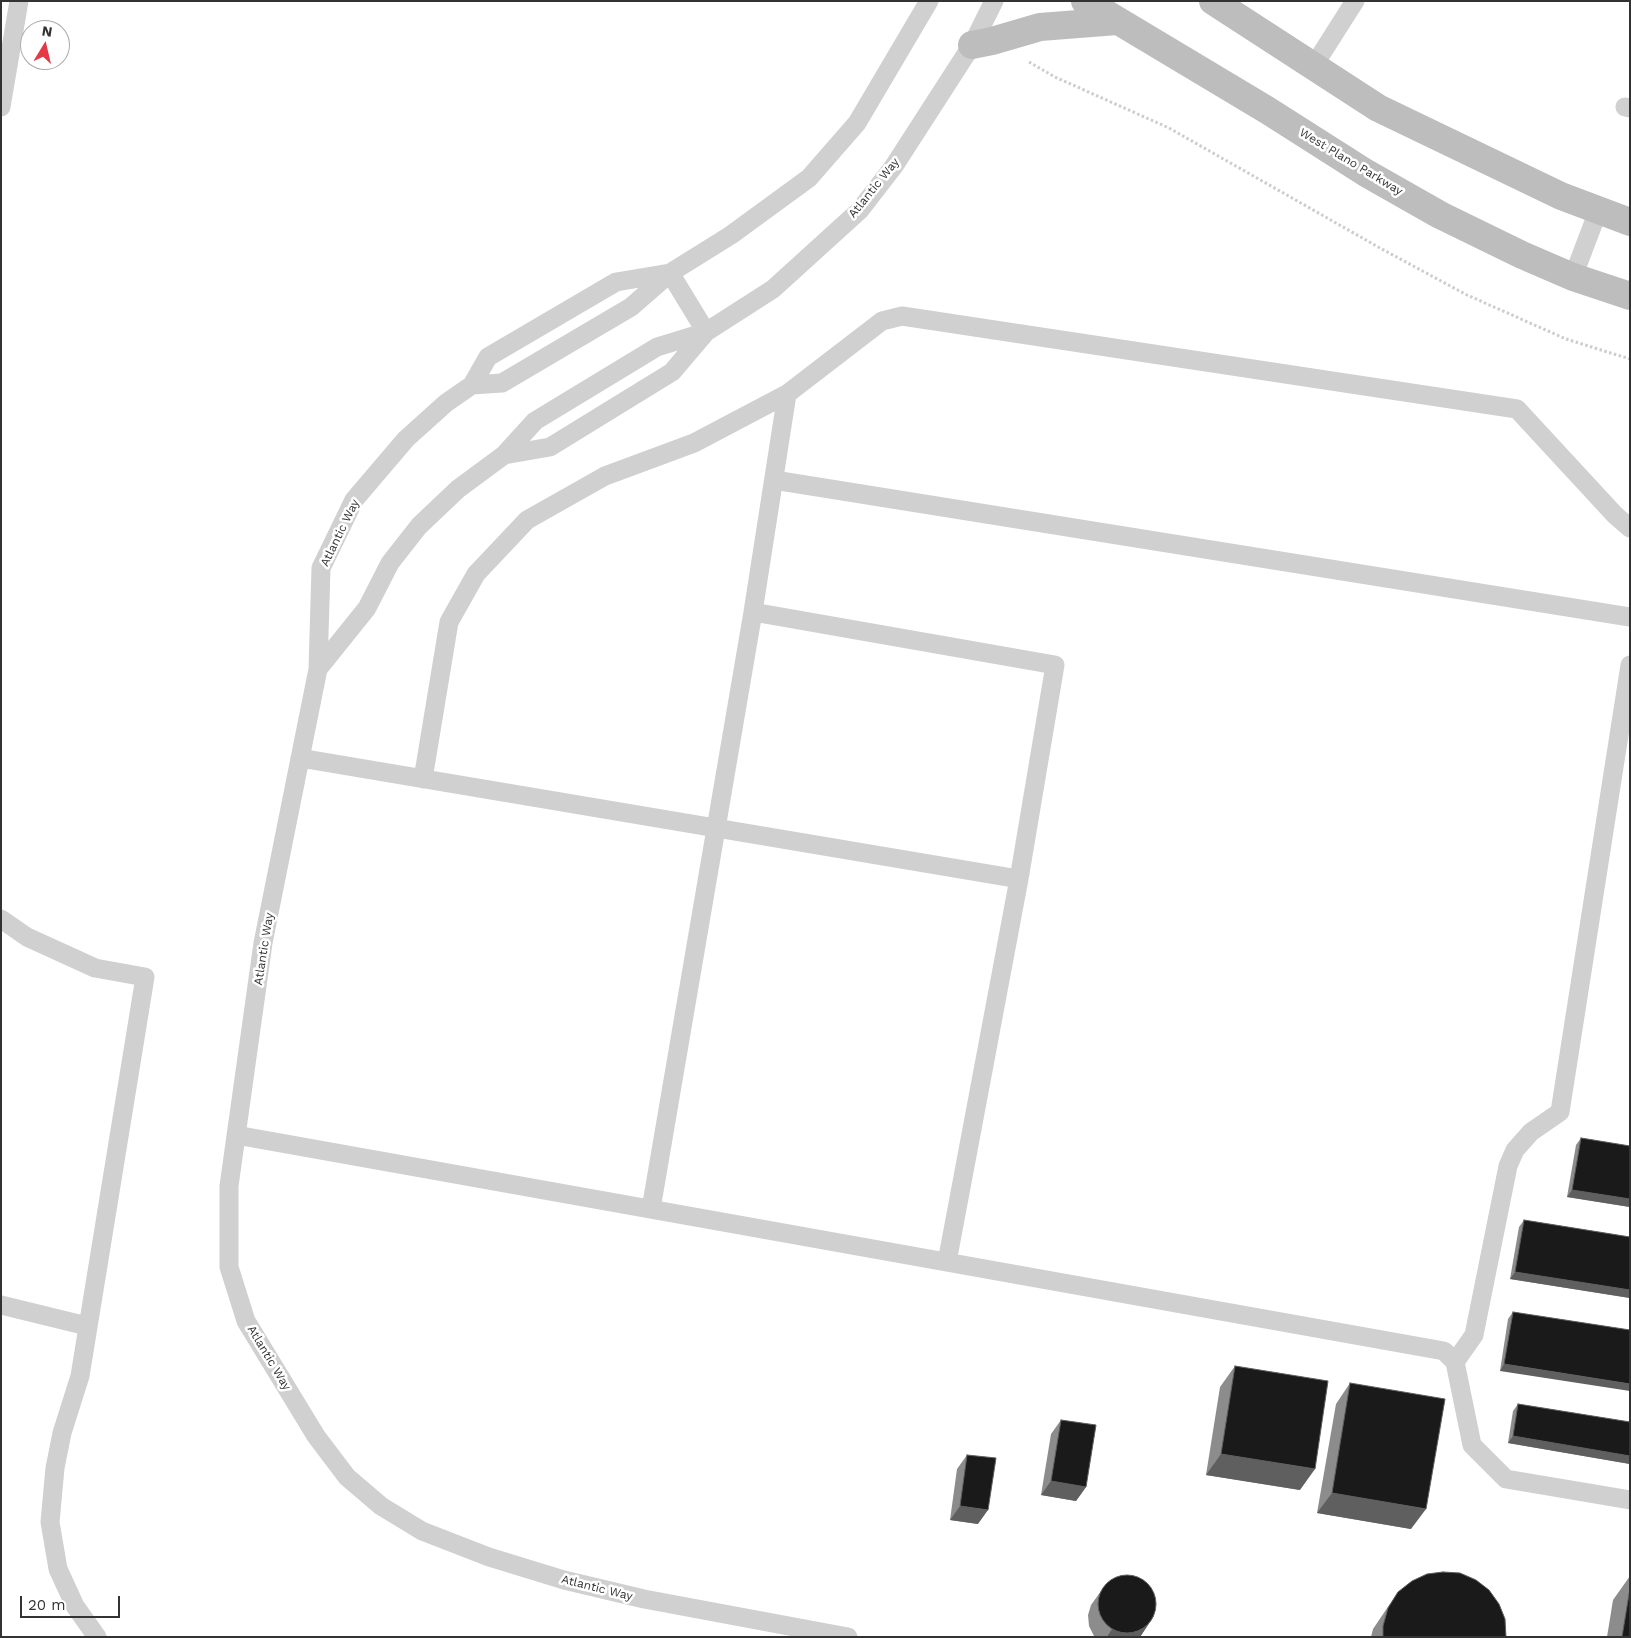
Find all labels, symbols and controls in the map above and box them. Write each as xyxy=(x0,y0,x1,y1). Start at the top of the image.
north arrow xyxy=(20,20,70,70)
text: N xyxy=(41,22,54,40)
street label: West Plano Parkway xyxy=(1297,125,1405,199)
street label: Atlantic Way xyxy=(845,155,903,221)
street label: Atlantic Way xyxy=(318,497,362,569)
street label: Atlantic Way xyxy=(251,912,277,986)
street label: Atlantic Way xyxy=(244,1323,294,1393)
street label: Atlantic Way xyxy=(560,1572,634,1604)
scale bar xyxy=(22,1586,122,1618)
text: 20 m xyxy=(28,1596,66,1614)

